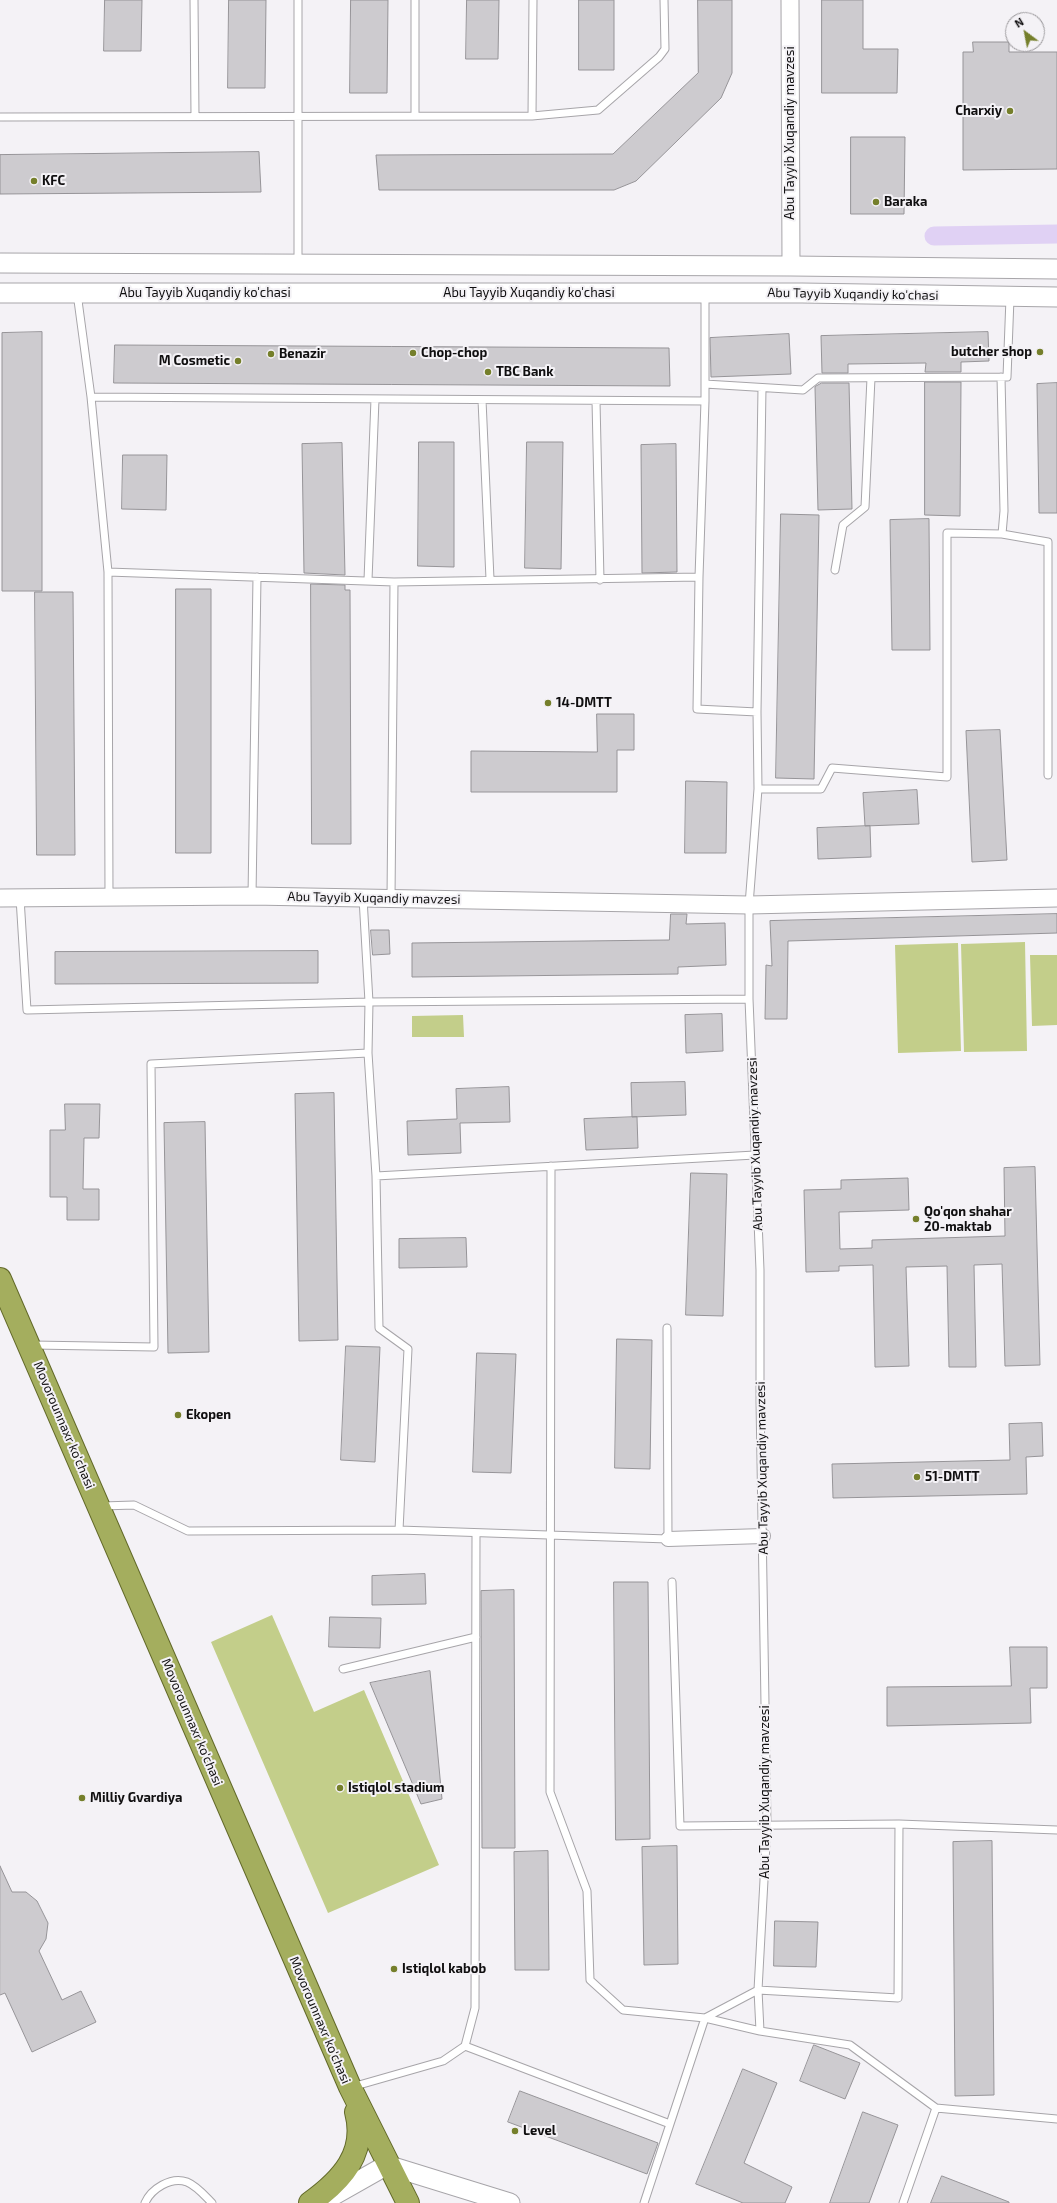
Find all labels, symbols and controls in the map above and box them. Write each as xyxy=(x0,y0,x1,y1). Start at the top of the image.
north arrow xyxy=(1005,12,1045,52)
text: N xyxy=(1012,15,1026,30)
street label: Abu Tayyib Xuqandiy mavzesi xyxy=(782,46,798,220)
place label: Charxiy xyxy=(955,103,1002,119)
marker: Charxiy xyxy=(1005,106,1015,116)
place label: KFC xyxy=(42,173,65,189)
marker: KFC xyxy=(29,176,39,186)
place label: Baraka xyxy=(884,194,927,210)
marker: Baraka xyxy=(871,197,881,207)
street label: Abu Tayyib Xuqandiy ko'chasi xyxy=(119,285,291,301)
street label: Abu Tayyib Xuqandiy ko'chasi xyxy=(443,285,615,301)
street label: Abu Tayyib Xuqandiy ko'chasi xyxy=(767,285,939,303)
place label: butcher shop xyxy=(951,344,1032,360)
place label: Chop-chop xyxy=(421,345,487,361)
place label: Benazir xyxy=(279,346,326,362)
marker: butcher shop xyxy=(1035,347,1045,357)
marker: Chop-chop xyxy=(408,348,418,358)
marker: Benazir xyxy=(266,349,276,359)
place label: M Cosmetic xyxy=(159,353,230,369)
marker: M Cosmetic xyxy=(233,356,243,366)
place label: TBC Bank xyxy=(496,364,553,380)
marker: TBC Bank xyxy=(483,367,493,377)
place label: 14-DMTT xyxy=(556,695,612,711)
marker: 14-DMTT xyxy=(543,698,553,708)
street label: Abu Tayyib Xuqandiy mavzesi xyxy=(287,889,461,907)
street label: Abu Tayyib Xuqandiy mavzesi xyxy=(744,1057,766,1231)
place label: Qo'qon shahar 20-maktab xyxy=(924,1204,1012,1235)
marker: Qo'qon shahar 20-maktab xyxy=(911,1214,921,1224)
street label: Movorounnaxr ko'chasi xyxy=(30,1359,98,1491)
street label: Abu Tayyib Xuqandiy mavzesi xyxy=(753,1381,771,1555)
place label: Ekopen xyxy=(186,1407,231,1423)
marker: Ekopen xyxy=(173,1410,183,1420)
place label: 51-DMTT xyxy=(925,1469,980,1485)
marker: 51-DMTT xyxy=(912,1472,922,1482)
street label: Movorounnaxr ko'chasi xyxy=(158,1656,226,1788)
street label: Abu Tayyib Xuqandiy mavzesi xyxy=(757,1705,773,1879)
place label: Istiqlol stadium xyxy=(348,1780,444,1796)
marker: Istiqlol stadium xyxy=(335,1783,345,1793)
place label: Milliy Gvardiya xyxy=(90,1790,182,1806)
marker: Milliy Gvardiya xyxy=(77,1793,87,1803)
street label: Movorounnaxr ko'chasi xyxy=(286,1954,354,2086)
place label: Istiqlol kabob xyxy=(402,1961,486,1977)
marker: Istiqlol kabob xyxy=(389,1964,399,1974)
place label: Level xyxy=(523,2123,556,2139)
marker: Level xyxy=(510,2126,520,2136)

